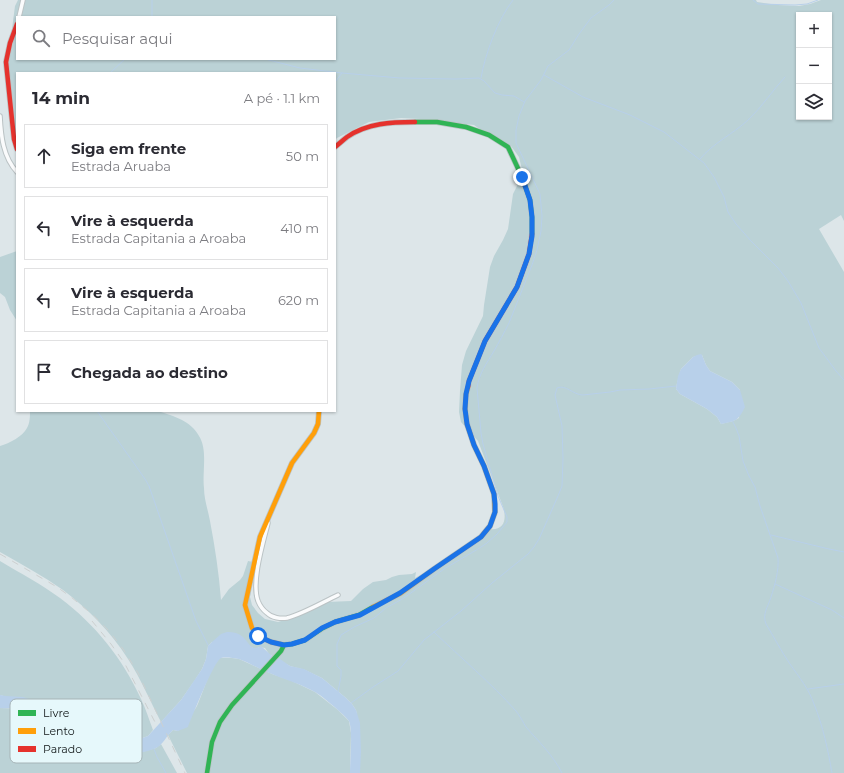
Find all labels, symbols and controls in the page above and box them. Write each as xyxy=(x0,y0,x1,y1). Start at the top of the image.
map controls xyxy=(796,12,832,120)
button: + xyxy=(796,12,832,48)
search box xyxy=(16,16,336,60)
icon: search xyxy=(30,27,52,49)
text: Pesquisar aqui xyxy=(62,29,173,48)
button: − xyxy=(796,48,832,84)
button: layers xyxy=(796,84,832,120)
text: 14 min xyxy=(32,88,90,108)
text: A pé · 1.1 km xyxy=(244,90,320,106)
text: Siga em frente xyxy=(71,139,186,158)
icon: ahead xyxy=(33,145,55,167)
text: 50 m xyxy=(286,148,319,164)
text: Estrada Aruaba xyxy=(71,158,171,174)
route end xyxy=(513,168,531,186)
text: Vire à esquerda xyxy=(71,211,194,230)
icon: left xyxy=(33,217,55,239)
text: 410 m xyxy=(280,220,319,236)
text: Estrada Capitania a Aroaba xyxy=(71,230,246,246)
text: Vire à esquerda xyxy=(71,283,194,302)
icon: left xyxy=(33,289,55,311)
text: 620 m xyxy=(278,292,319,308)
text: Estrada Capitania a Aroaba xyxy=(71,302,246,318)
icon: arrive xyxy=(33,361,55,383)
text: Chegada ao destino xyxy=(71,363,228,382)
route start xyxy=(249,627,267,645)
legend xyxy=(10,699,142,763)
text: Livre xyxy=(43,706,70,720)
text: Lento xyxy=(43,724,75,738)
text: Parado xyxy=(43,742,82,756)

